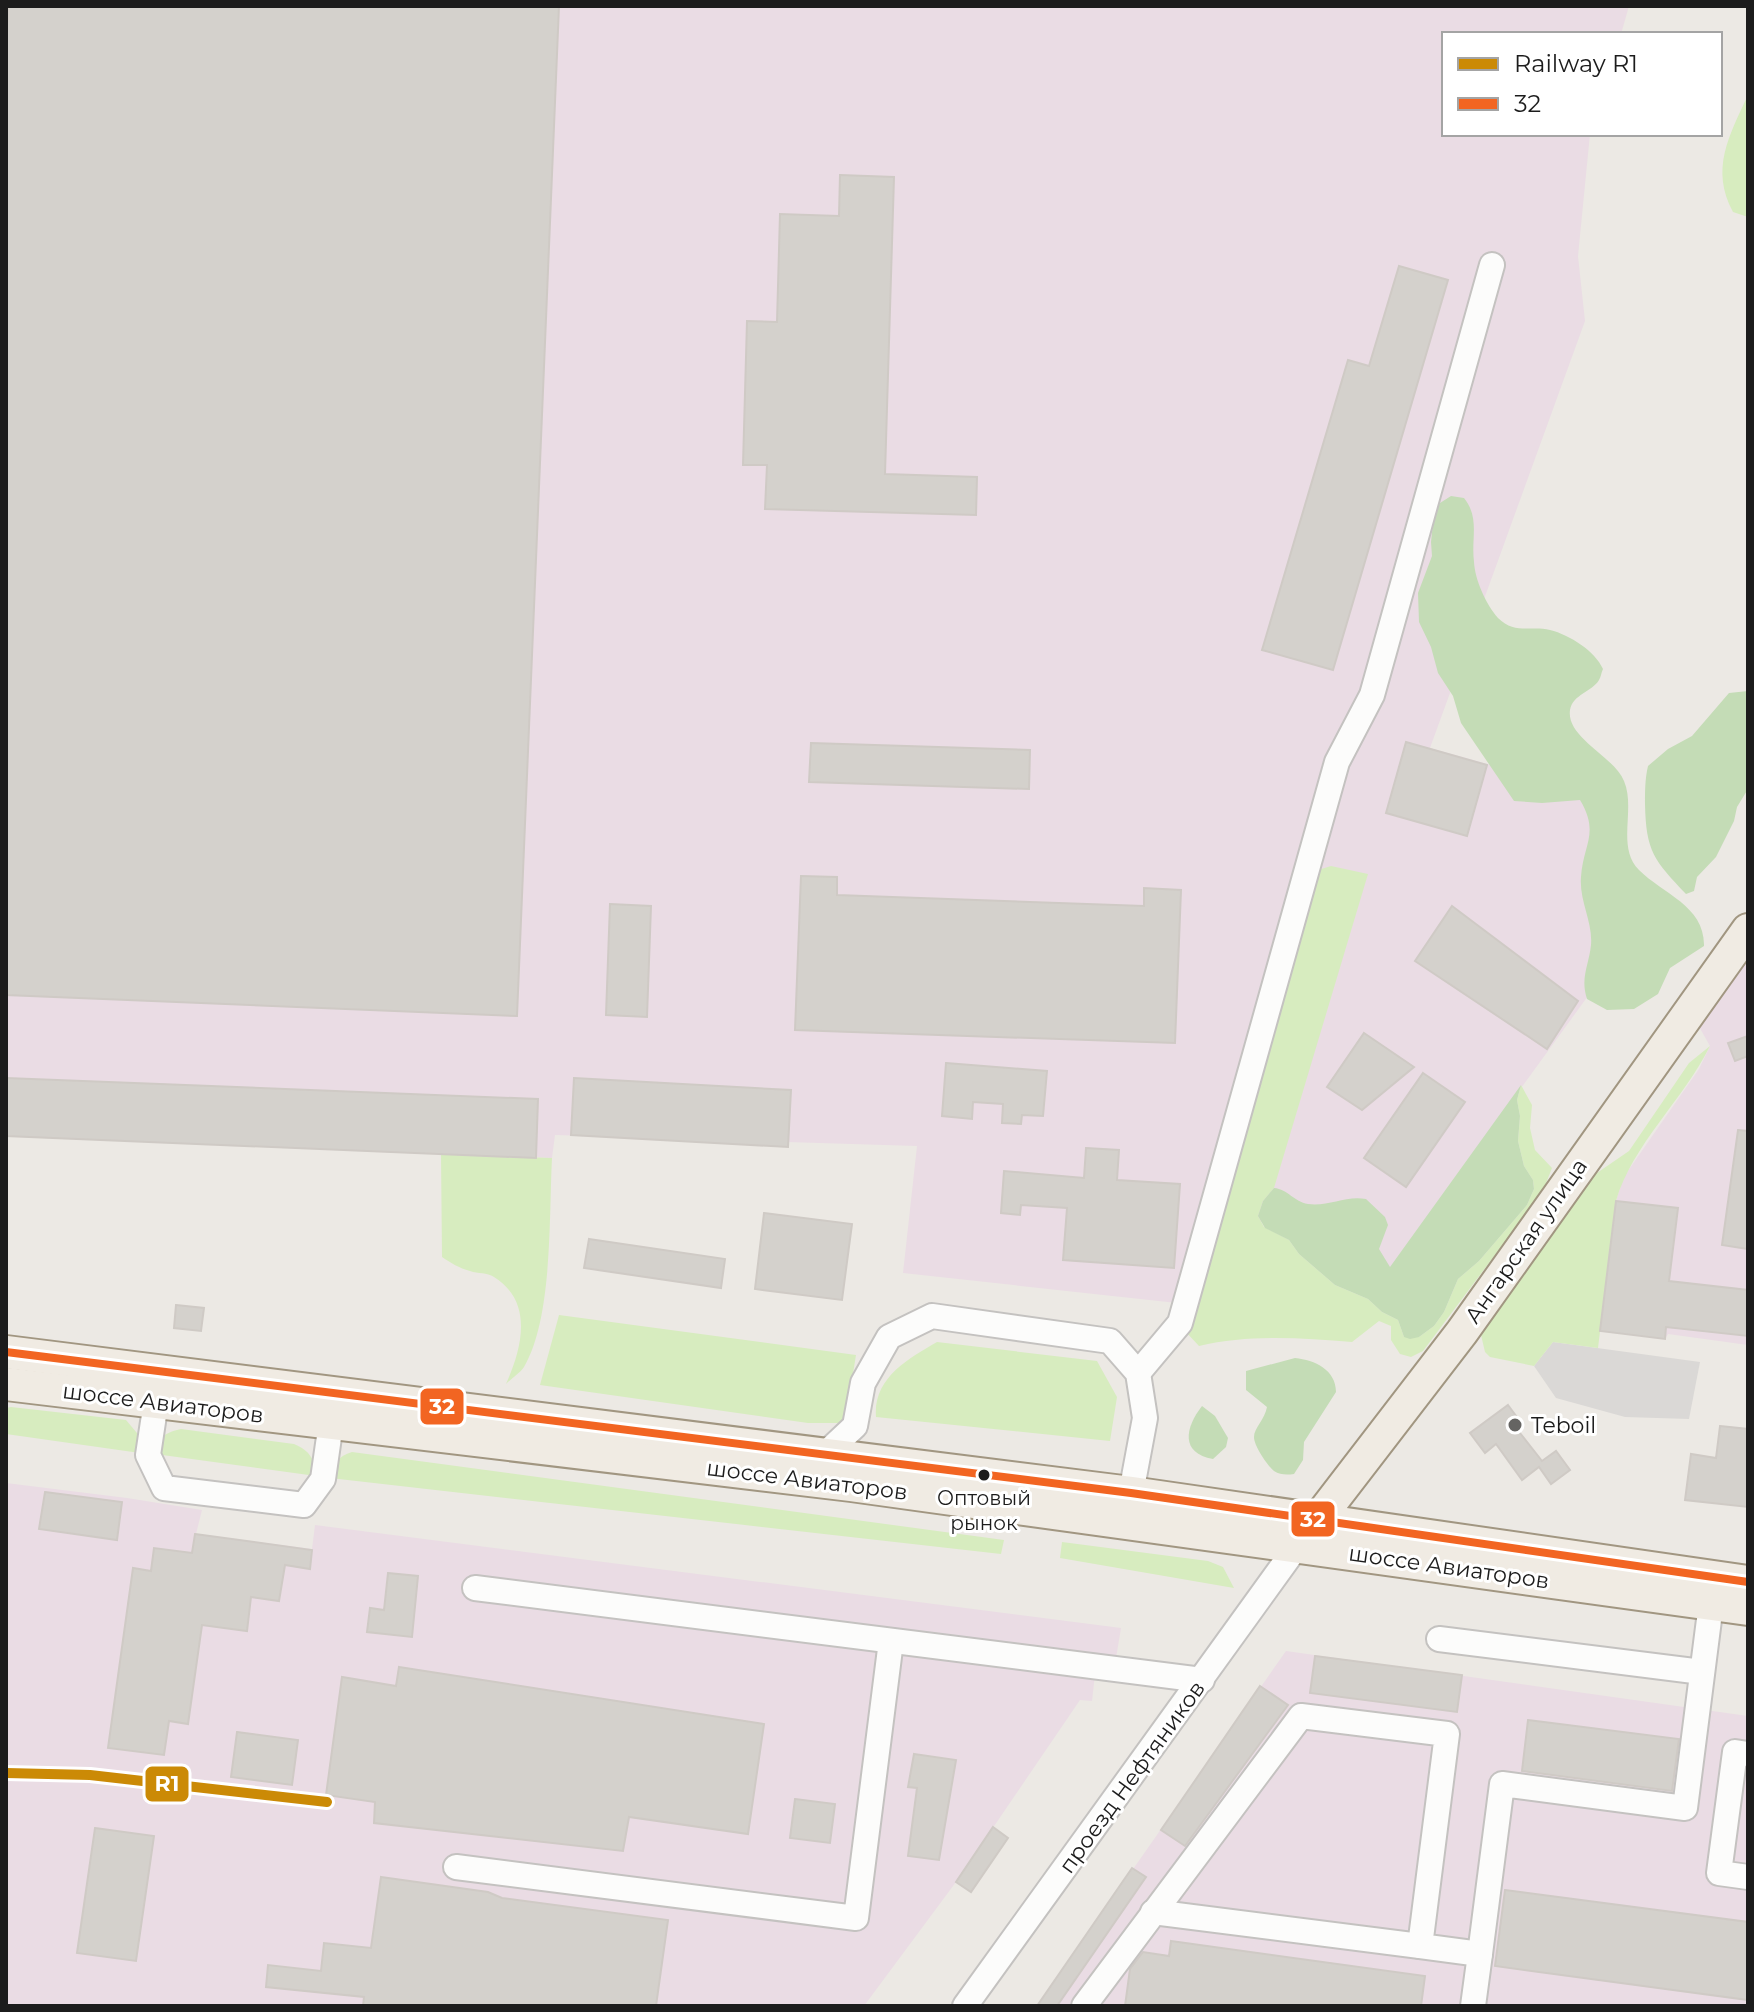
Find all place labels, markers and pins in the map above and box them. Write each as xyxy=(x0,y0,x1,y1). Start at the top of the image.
place label: Teboil xyxy=(1531,1412,1596,1439)
marker: Teboil xyxy=(1506,1416,1524,1434)
marker: Оптовый рынок xyxy=(976,1467,992,1483)
place label: Оптовый рынок xyxy=(937,1486,1031,1535)

